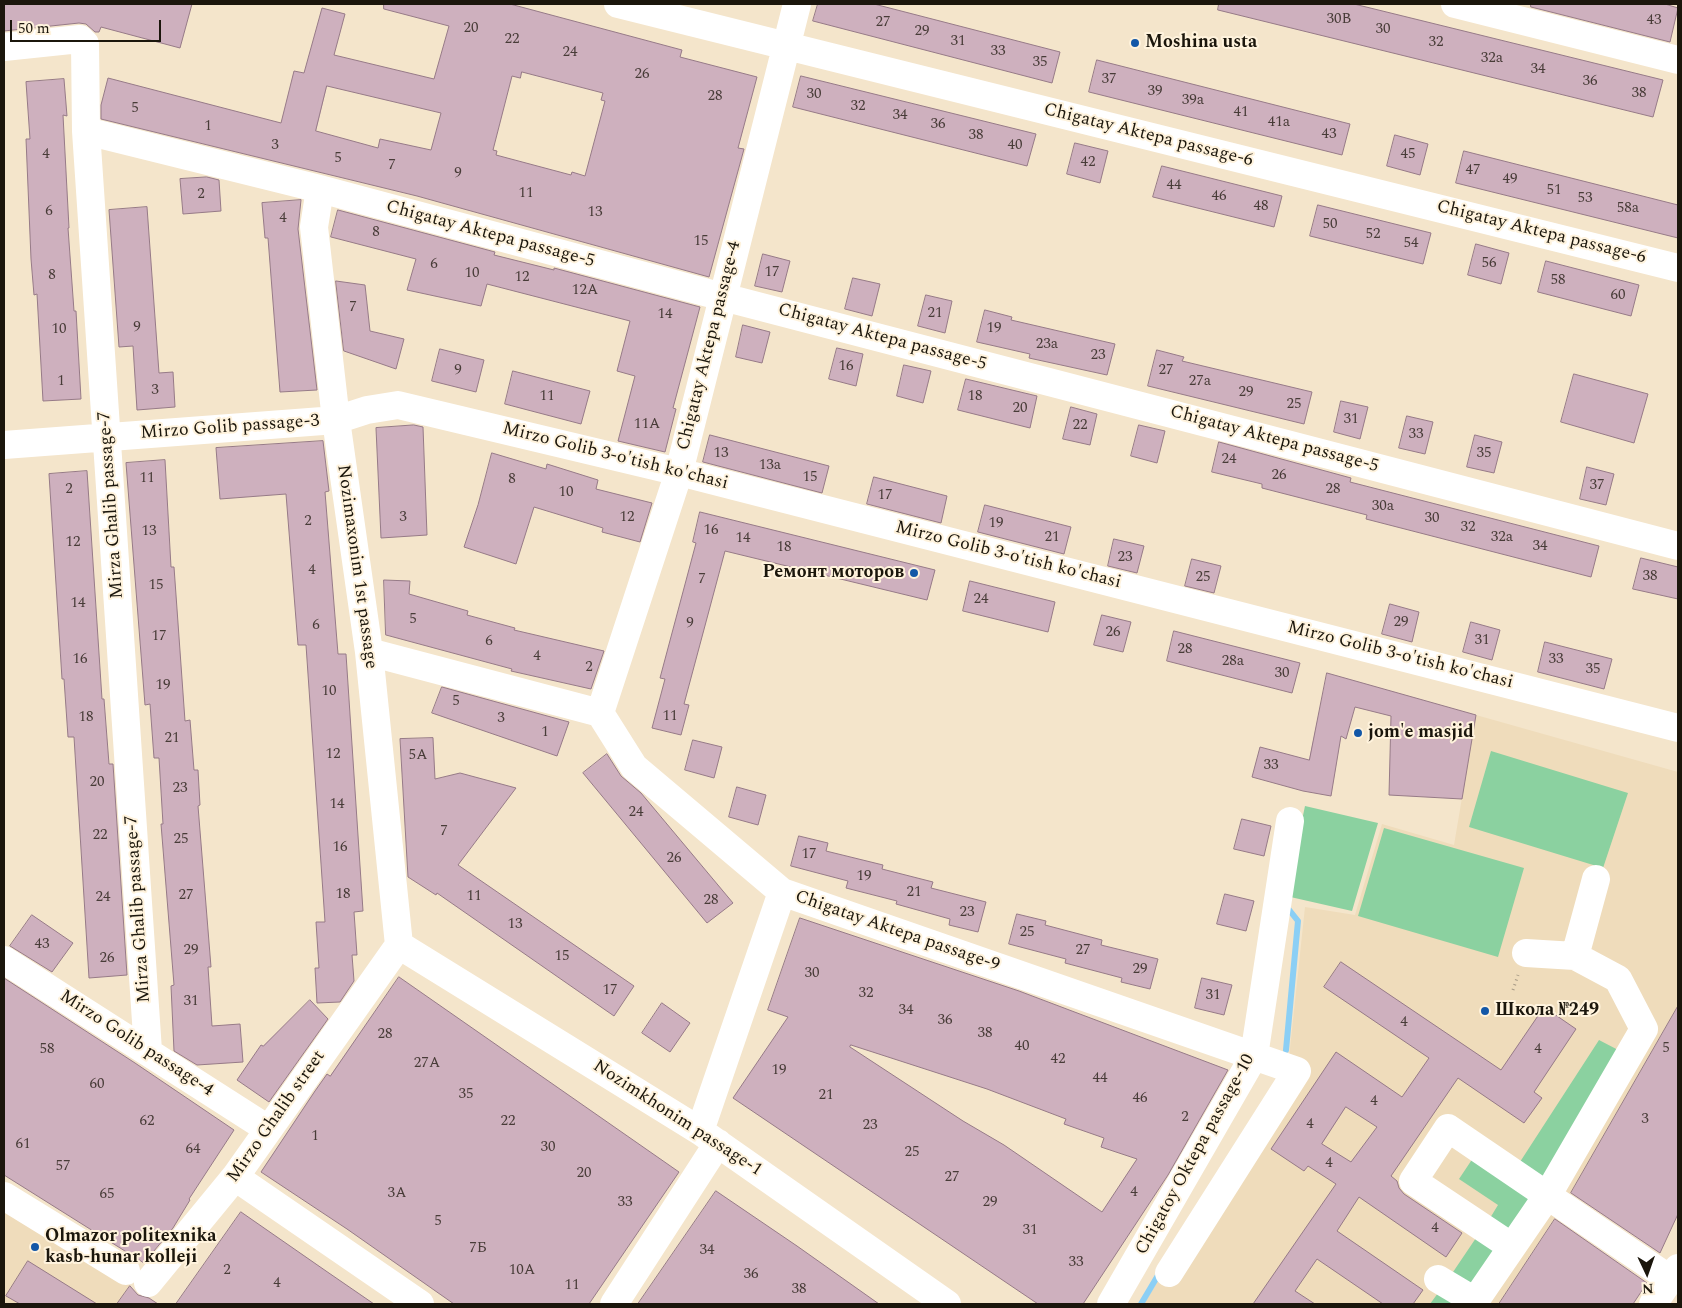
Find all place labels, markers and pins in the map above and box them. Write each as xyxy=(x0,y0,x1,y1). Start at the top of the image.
place label: Moshina usta xyxy=(1145,32,1257,54)
marker: Moshina usta xyxy=(1129,37,1141,49)
place label: Ремонт моторов xyxy=(763,562,904,584)
marker: Ремонт моторов xyxy=(908,567,920,579)
place label: jom'e masjid xyxy=(1368,722,1474,744)
marker: jom'e masjid xyxy=(1352,727,1364,739)
place label: Школа №249 xyxy=(1495,1000,1599,1022)
marker: Школа №249 xyxy=(1479,1005,1491,1017)
place label: Оlmazor politexnika kasb-hunar kolleji xyxy=(45,1226,217,1268)
marker: Оlmazor politexnika kasb-hunar kolleji xyxy=(29,1241,41,1253)

